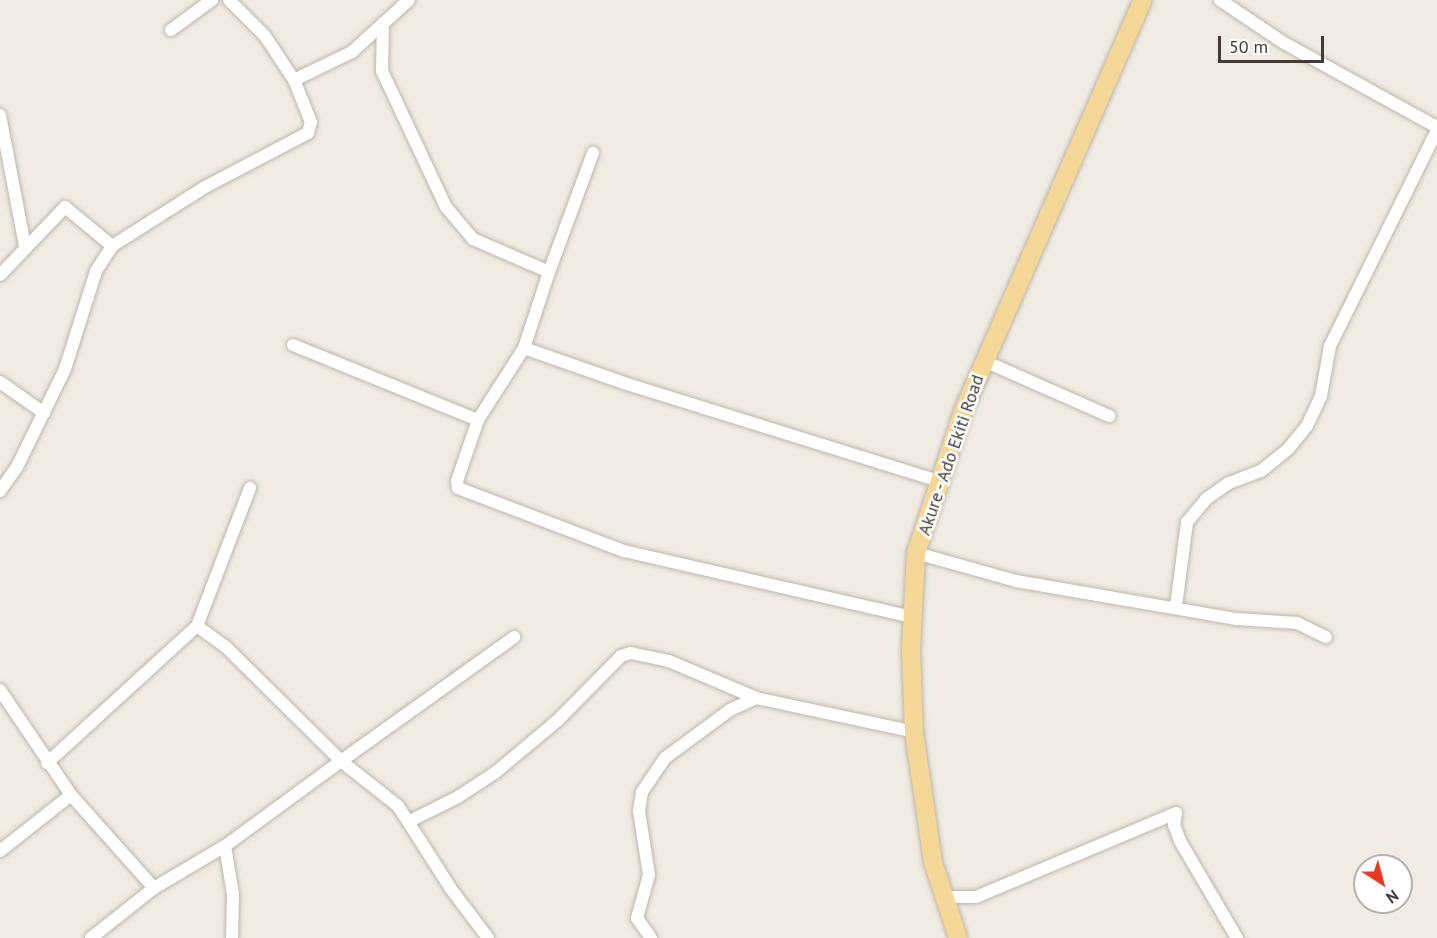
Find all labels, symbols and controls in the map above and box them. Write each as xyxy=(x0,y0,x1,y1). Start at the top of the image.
scale bar xyxy=(1221,24,1328,62)
text: 50 m xyxy=(1229,35,1268,58)
street label: Akure - Ado Ekiti Road xyxy=(913,370,989,540)
north arrow xyxy=(1353,854,1413,914)
text: N xyxy=(1382,886,1403,908)

